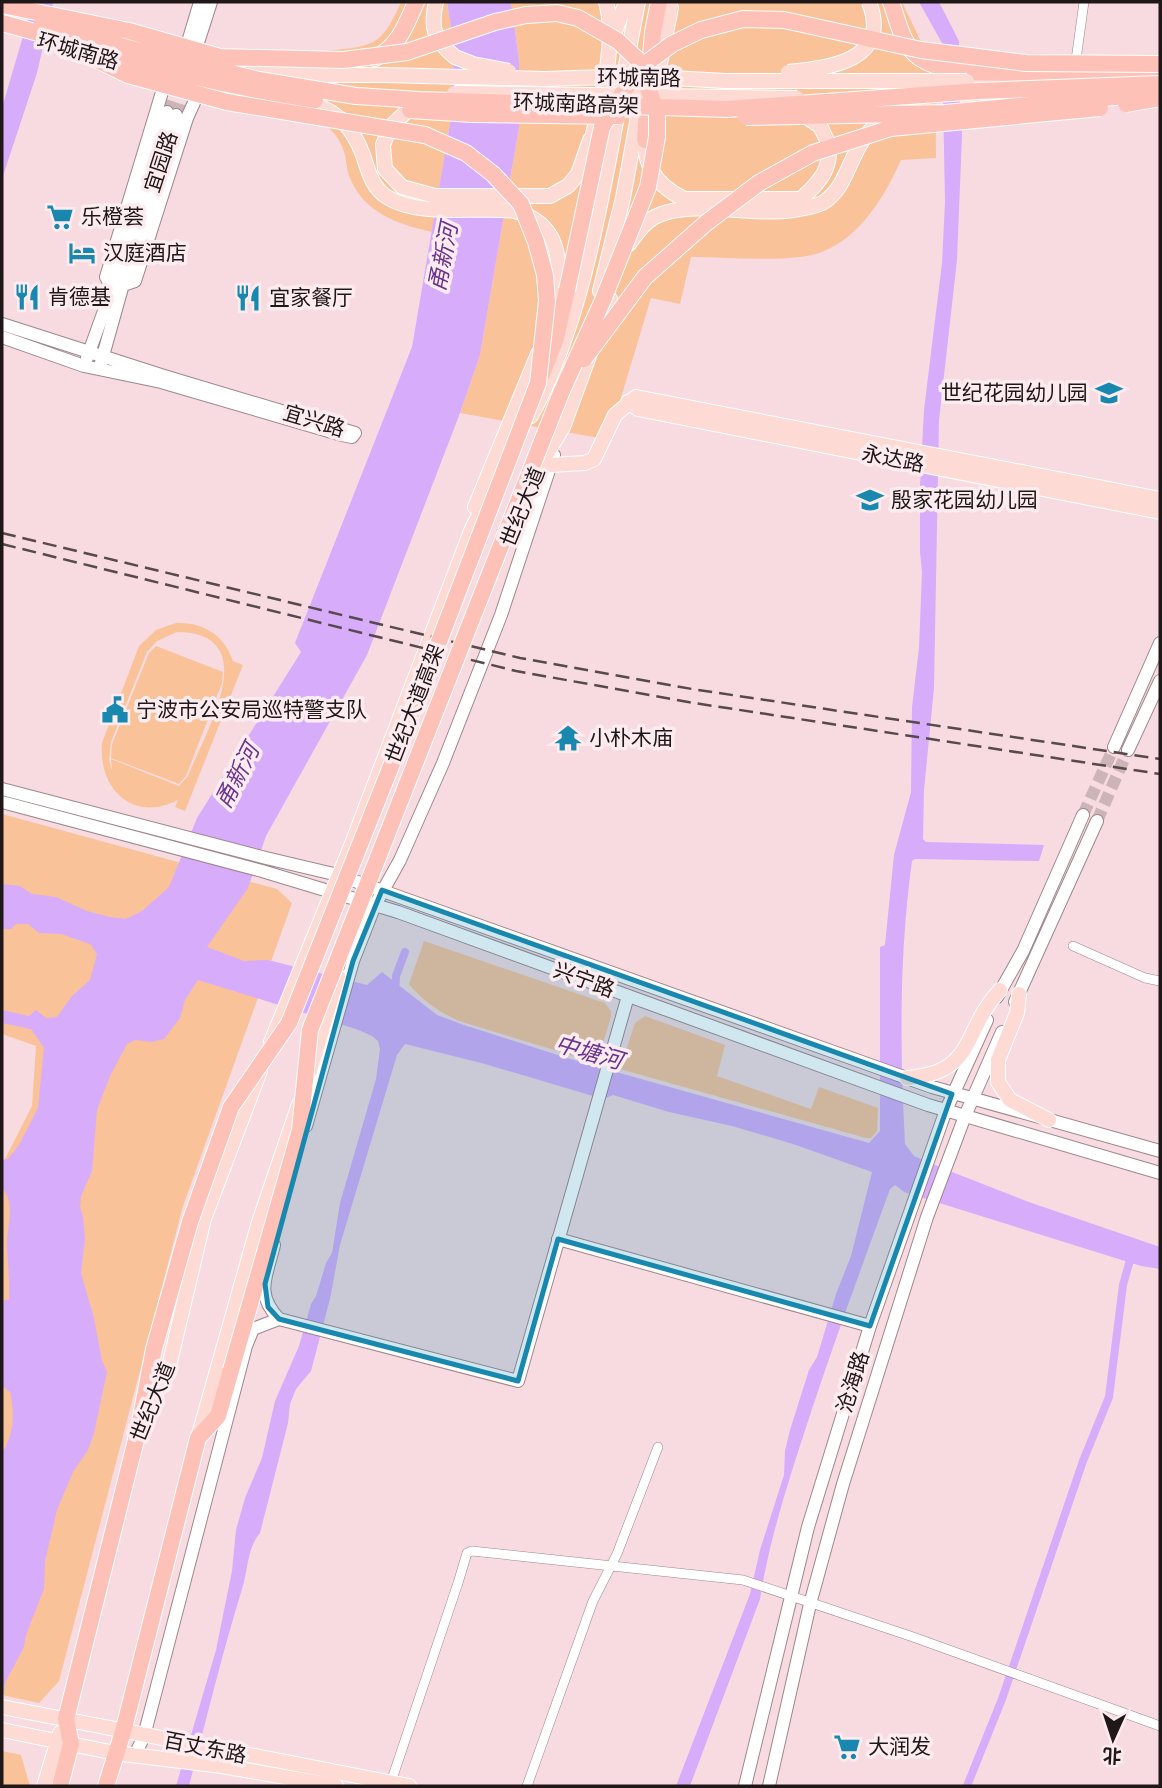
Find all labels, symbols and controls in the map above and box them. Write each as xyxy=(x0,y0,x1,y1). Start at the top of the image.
street label: 环城南路 xyxy=(33,25,123,77)
street label: 环城南路 xyxy=(597,62,681,94)
street label: 环城南路高架 xyxy=(513,87,639,121)
street label: 宜园路 xyxy=(137,127,185,197)
supermarket icon: 乐橙荟 xyxy=(45,202,75,232)
place label: 乐橙荟 xyxy=(81,202,144,232)
water label: 甬新河 xyxy=(420,216,467,294)
hotel icon: 汉庭酒店 xyxy=(67,238,97,268)
place label: 汉庭酒店 xyxy=(103,238,187,268)
restaurant icon: 肯德基 xyxy=(12,282,42,312)
place label: 肯德基 xyxy=(48,282,111,312)
restaurant icon: 宜家餐厅 xyxy=(233,283,263,313)
place label: 宜家餐厅 xyxy=(269,283,353,313)
place label: 世纪花园幼儿园 xyxy=(941,378,1088,408)
school or university icon: 世纪花园幼儿园 xyxy=(1094,378,1124,408)
street label: 宜兴路 xyxy=(279,397,349,445)
street label: 永达路 xyxy=(859,438,927,480)
street label: 世纪大道 xyxy=(493,462,553,552)
school or university icon: 殷家花园幼儿园 xyxy=(855,485,885,515)
place label: 殷家花园幼儿园 xyxy=(891,485,1038,515)
street label: 世纪大道高架 xyxy=(378,640,452,768)
public building icon: 宁波市公安局巡特警支队 xyxy=(100,695,130,725)
place label: 宁波市公安局巡特警支队 xyxy=(136,695,367,725)
temple icon: 小朴木庙 xyxy=(553,723,583,753)
place label: 小朴木庙 xyxy=(589,723,673,753)
water label: 甬新河 xyxy=(206,734,270,814)
street label: 兴宁路 xyxy=(549,955,619,1005)
water label: 中塘河 xyxy=(551,1026,631,1079)
street label: 沧海路 xyxy=(829,1347,877,1417)
street label: 世纪大道 xyxy=(123,1357,183,1447)
north arrow xyxy=(1078,1704,1148,1774)
street label: 百丈东路 xyxy=(161,1725,249,1771)
supermarket icon: 大润发 xyxy=(832,1732,862,1762)
place label: 大润发 xyxy=(868,1732,931,1762)
text: 北 xyxy=(1102,1741,1122,1769)

